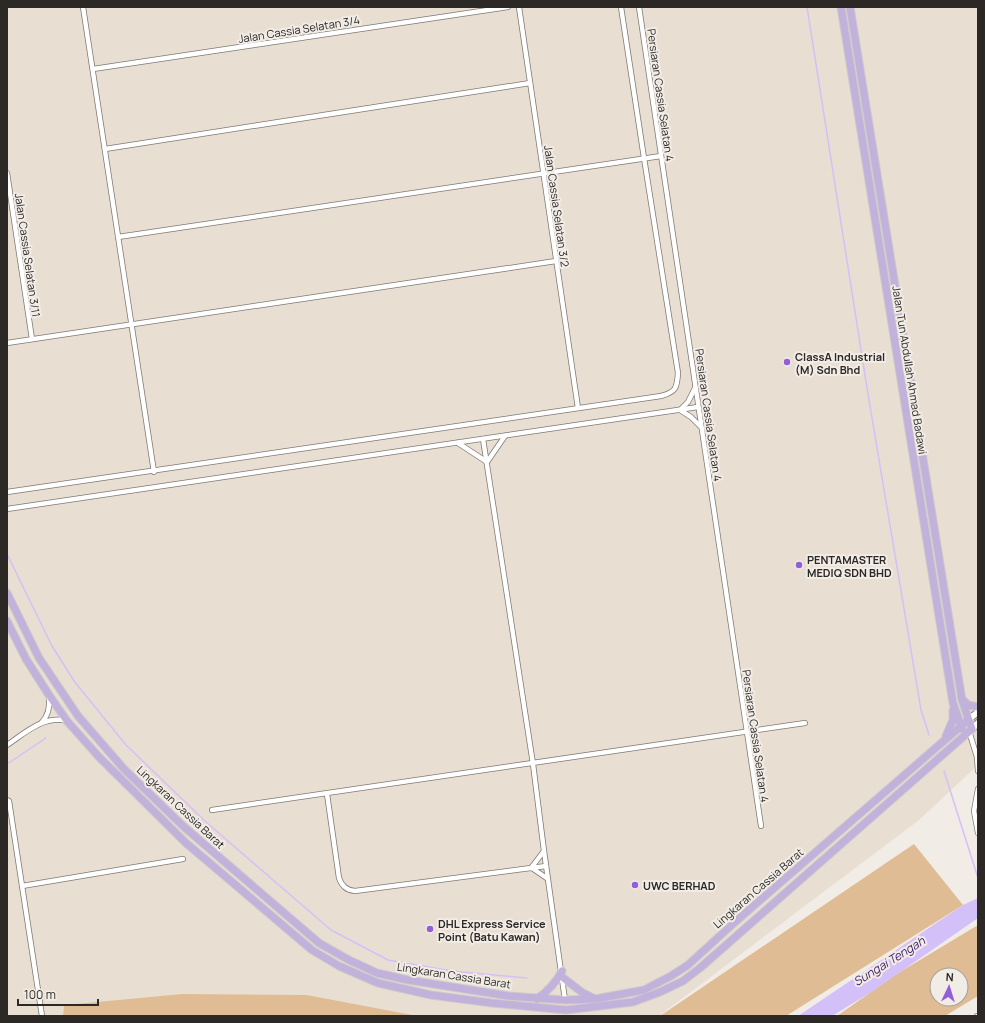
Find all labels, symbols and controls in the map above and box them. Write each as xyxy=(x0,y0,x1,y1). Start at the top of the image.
street label: Jalan Cassia Selatan 3/4 xyxy=(237,12,361,46)
street label: Persiaran Cassia Selatan 4 xyxy=(644,28,678,162)
street label: Jalan Cassia Selatan 3/2 xyxy=(541,144,573,268)
street label: Jalan Cassia Selatan 3/11 xyxy=(12,192,44,318)
street label: Jalan Tun Abdullah Ahmad Badawi xyxy=(889,285,931,455)
street label: Persiaran Cassia Selatan 4 xyxy=(692,348,726,482)
place label: ClassA Industrial (M) Sdn Bhd xyxy=(795,349,885,377)
marker: ClassA Industrial (M) Sdn Bhd xyxy=(782,357,792,367)
place label: PENTAMASTER MEDIQ SDN BHD xyxy=(807,552,892,580)
marker: PENTAMASTER MEDIQ SDN BHD xyxy=(794,560,804,570)
street label: Persiaran Cassia Selatan 4 xyxy=(739,669,773,803)
street label: Lingkaran Cassia Barat xyxy=(134,762,228,852)
street label: Lingkaran Cassia Barat xyxy=(710,845,806,931)
place label: UWC BERHAD xyxy=(643,878,716,893)
marker: UWC BERHAD xyxy=(630,880,640,890)
place label: DHL Express Service Point (Batu Kawan) xyxy=(438,916,546,944)
marker: DHL Express Service Point (Batu Kawan) xyxy=(425,924,435,934)
water label: Sungai Tengah xyxy=(850,932,929,990)
street label: Lingkaran Cassia Barat xyxy=(396,959,512,991)
north arrow xyxy=(929,967,969,1007)
text: N xyxy=(945,969,954,984)
scale bar xyxy=(18,981,98,1007)
text: 100 m xyxy=(24,986,56,1003)

